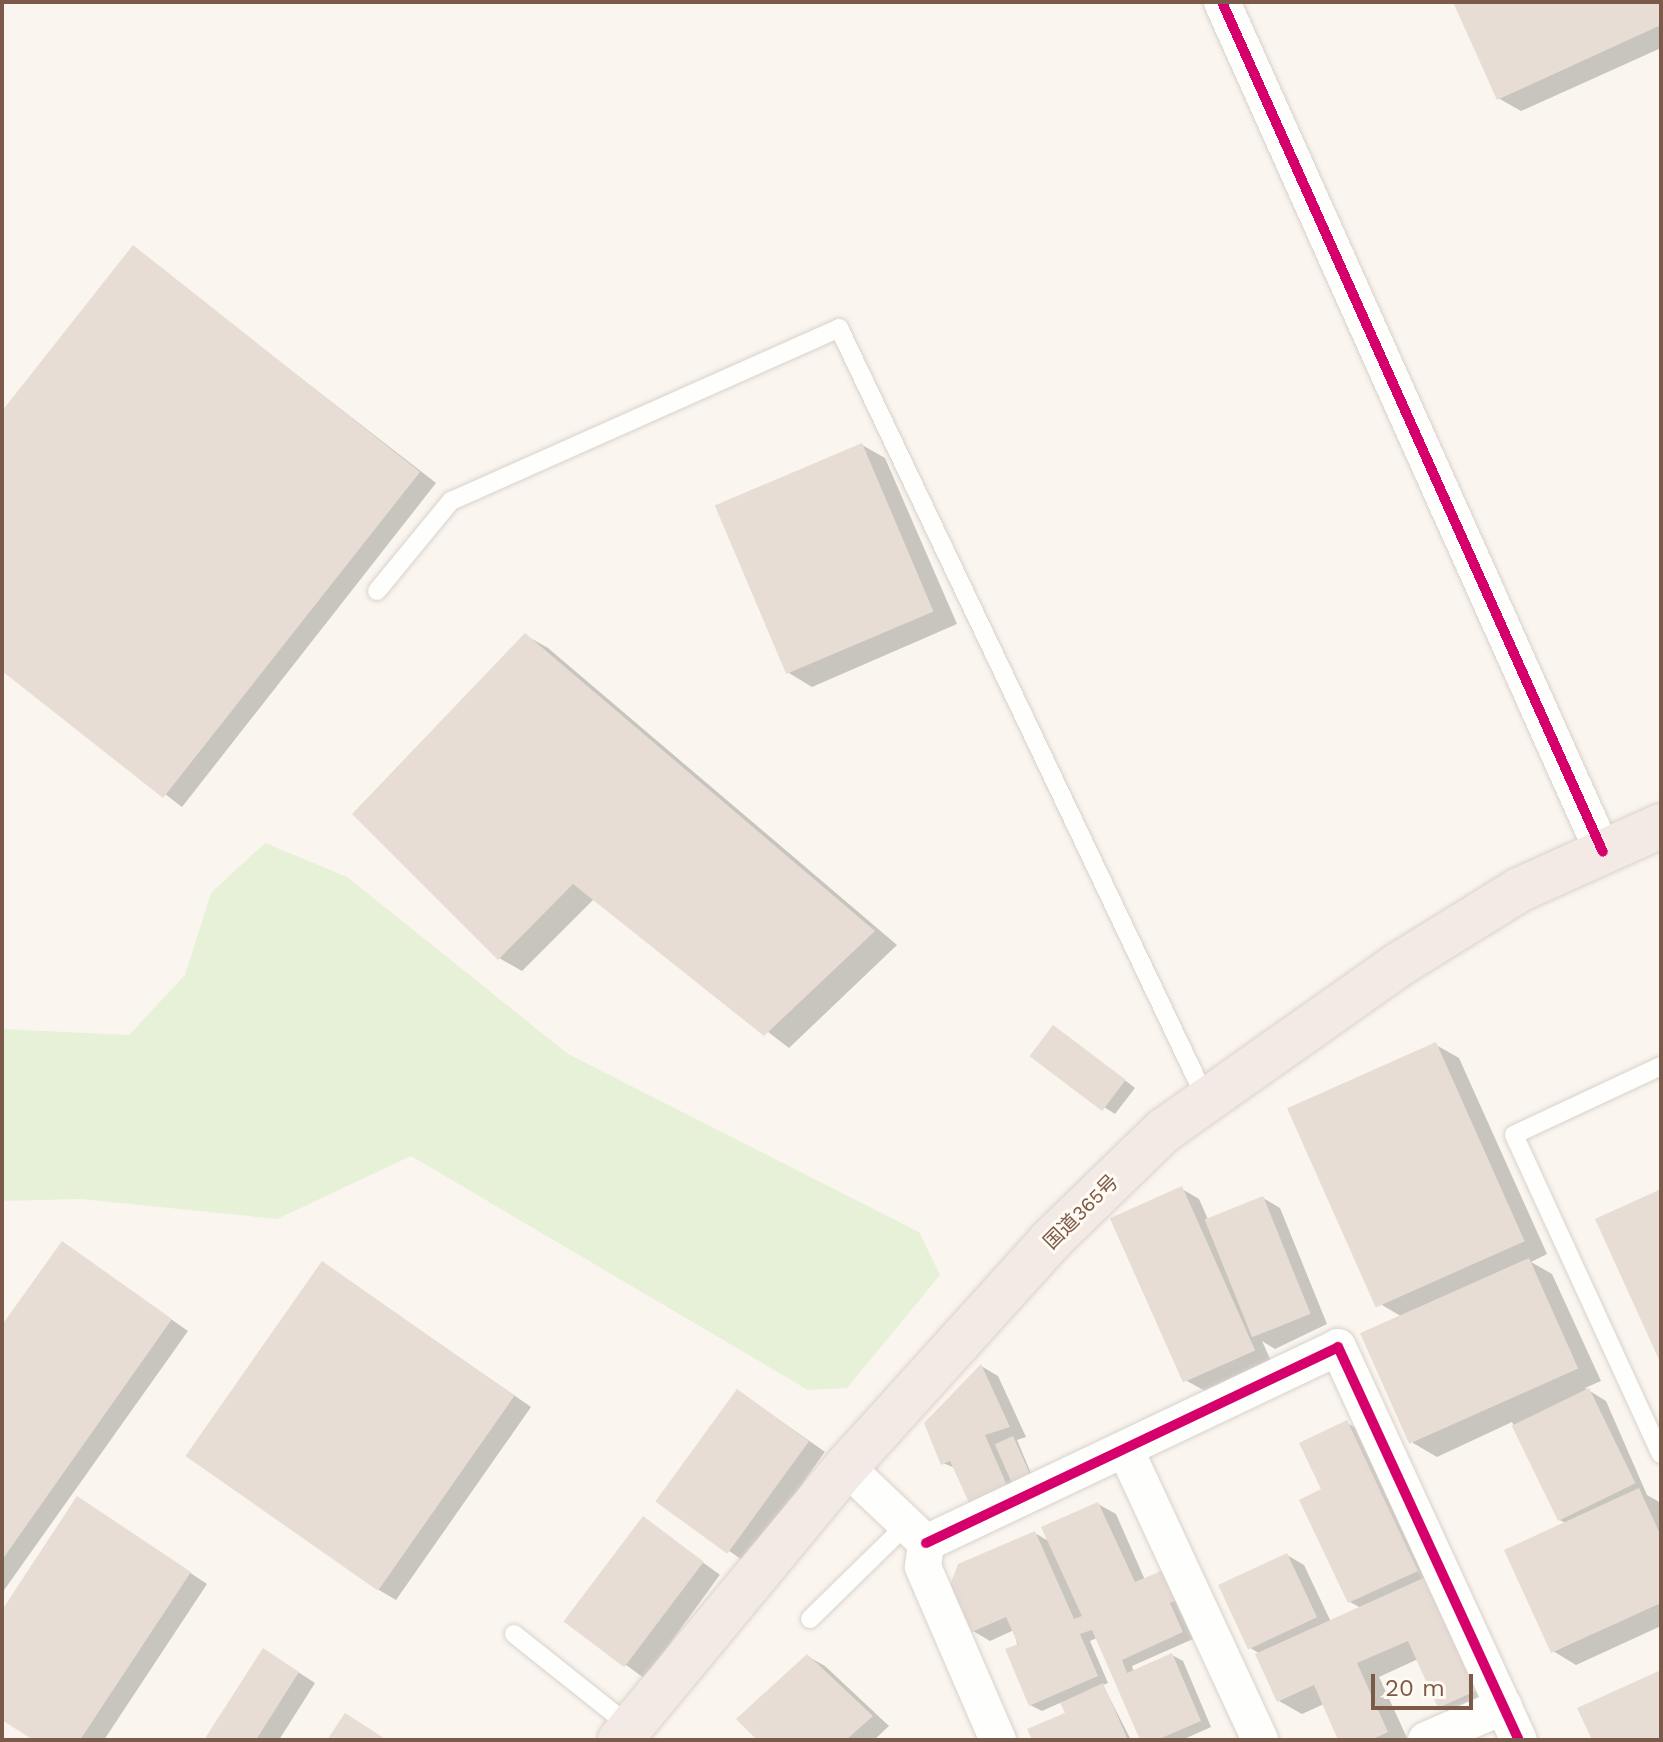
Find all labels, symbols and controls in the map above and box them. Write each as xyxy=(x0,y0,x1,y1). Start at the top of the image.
street label: 国道365号 xyxy=(1039,1170,1123,1254)
scale bar xyxy=(1375,1658,1477,1708)
text: 20 m xyxy=(1385,1674,1445,1702)

